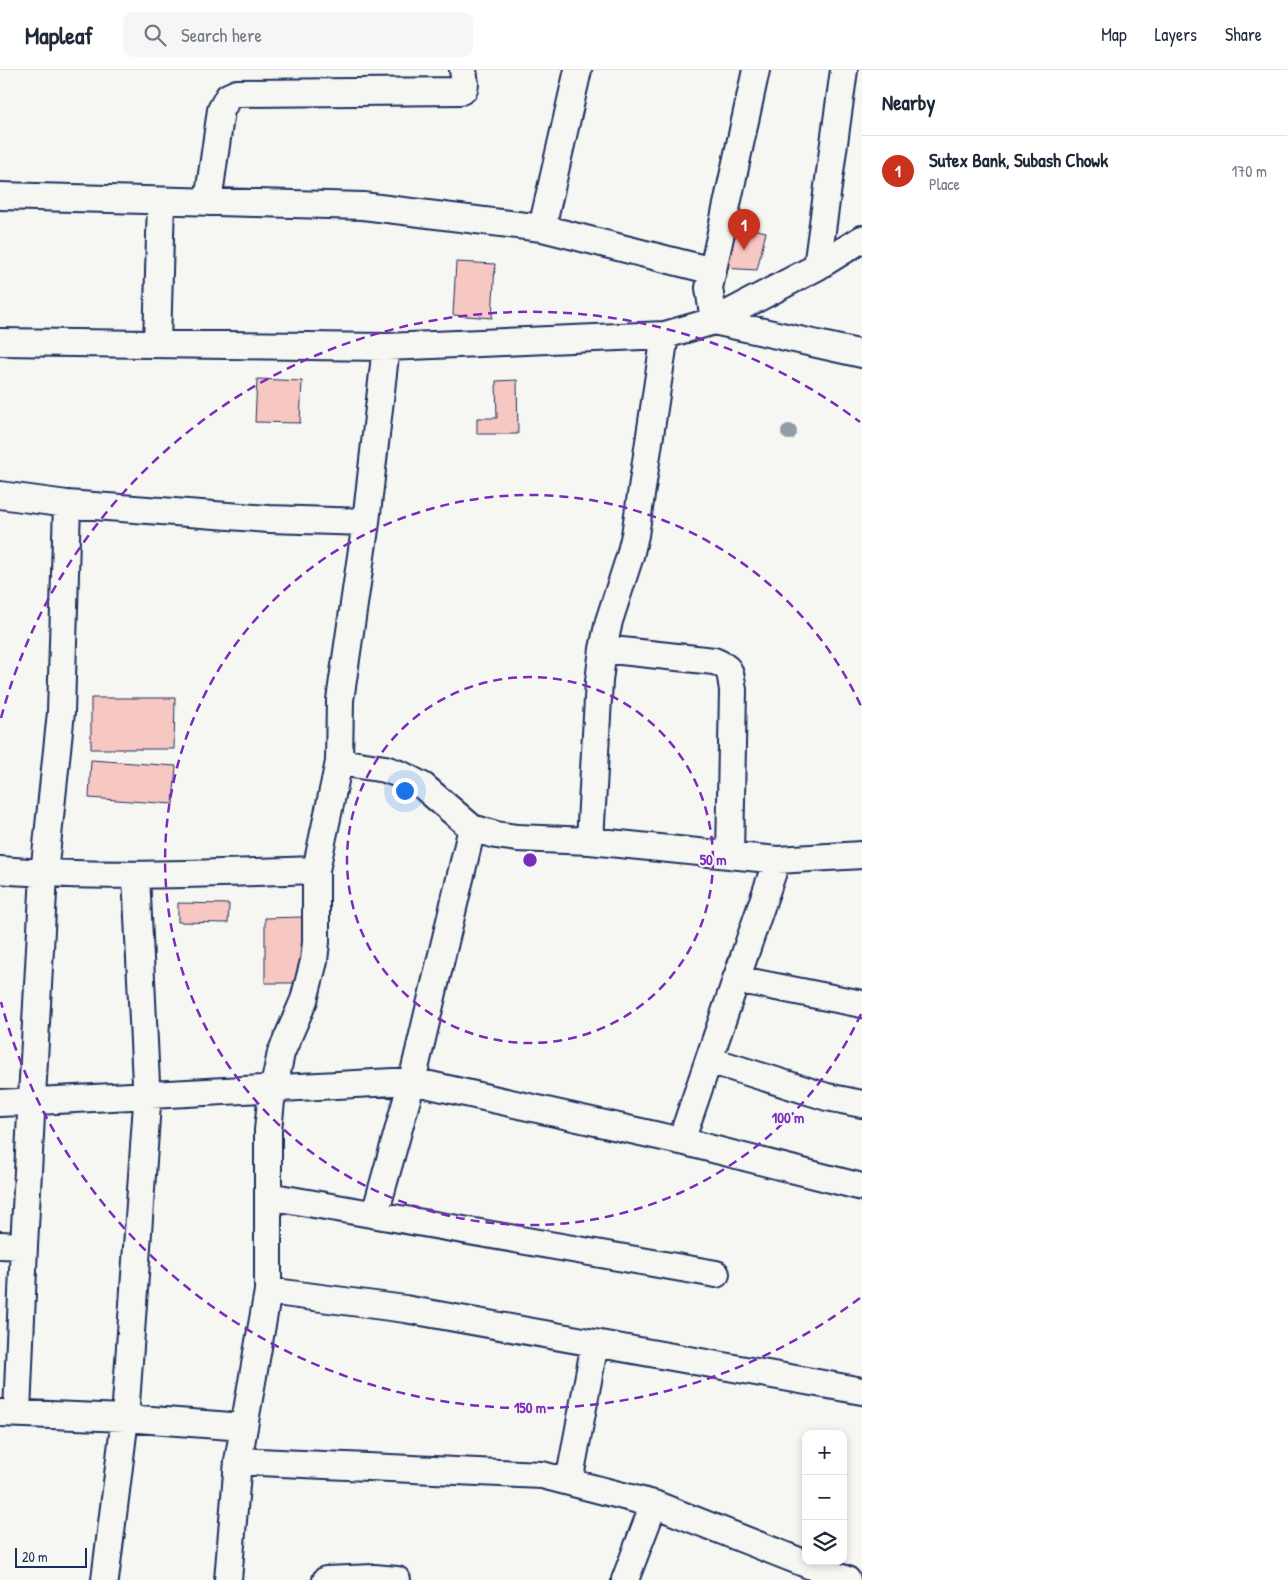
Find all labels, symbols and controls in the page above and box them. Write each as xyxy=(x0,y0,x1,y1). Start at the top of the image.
search box xyxy=(123,12,473,57)
text: Mapleaf xyxy=(25,19,93,51)
icon: search xyxy=(141,21,169,49)
text: Search here xyxy=(181,22,262,48)
text: Map xyxy=(1101,22,1127,47)
text: Layers xyxy=(1155,22,1197,47)
text: Share xyxy=(1225,22,1262,47)
text: Nearby xyxy=(882,88,935,117)
text: Sutex Bank, Subash Chowk xyxy=(929,147,1108,173)
text: 1 xyxy=(895,160,901,182)
text: 170 m xyxy=(1232,160,1267,182)
text: Place xyxy=(929,173,960,195)
pin: 1 xyxy=(728,209,760,250)
your location xyxy=(392,778,418,804)
text: 50 m xyxy=(700,849,726,870)
centre of rings xyxy=(521,851,539,869)
text: 100 m xyxy=(772,1107,804,1128)
text: 150 m xyxy=(514,1397,546,1418)
map controls xyxy=(802,1430,847,1565)
button: + xyxy=(802,1430,847,1475)
button: − xyxy=(802,1475,847,1520)
button: layers xyxy=(802,1520,847,1565)
scale bar xyxy=(15,1545,88,1568)
text: 20 m xyxy=(22,1547,48,1566)

